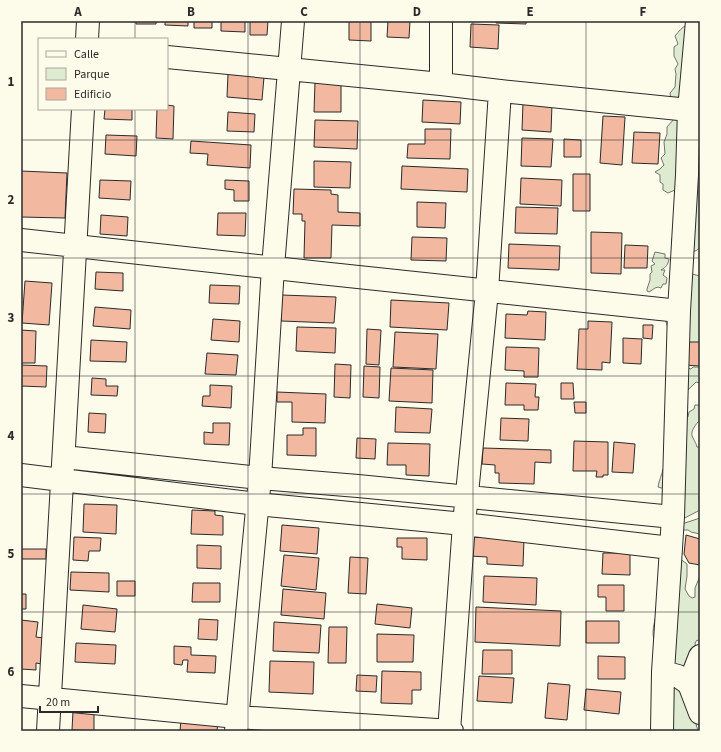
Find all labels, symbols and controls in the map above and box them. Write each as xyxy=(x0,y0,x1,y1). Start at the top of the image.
text: A xyxy=(73,3,82,21)
text: B xyxy=(187,3,195,21)
text: C xyxy=(300,3,308,21)
text: D xyxy=(413,3,421,21)
text: E xyxy=(526,3,534,21)
text: F xyxy=(640,3,647,21)
legend xyxy=(38,38,168,110)
text: Calle xyxy=(74,46,99,63)
text: Parque xyxy=(74,66,110,83)
text: 1 xyxy=(8,73,15,91)
text: Edificio xyxy=(74,86,111,103)
text: 2 xyxy=(8,191,15,209)
text: 3 xyxy=(8,309,15,327)
text: 4 xyxy=(8,427,15,445)
text: 5 xyxy=(8,545,15,563)
text: 6 xyxy=(8,663,15,681)
scale bar xyxy=(40,688,98,714)
text: 20 m xyxy=(46,694,70,711)

